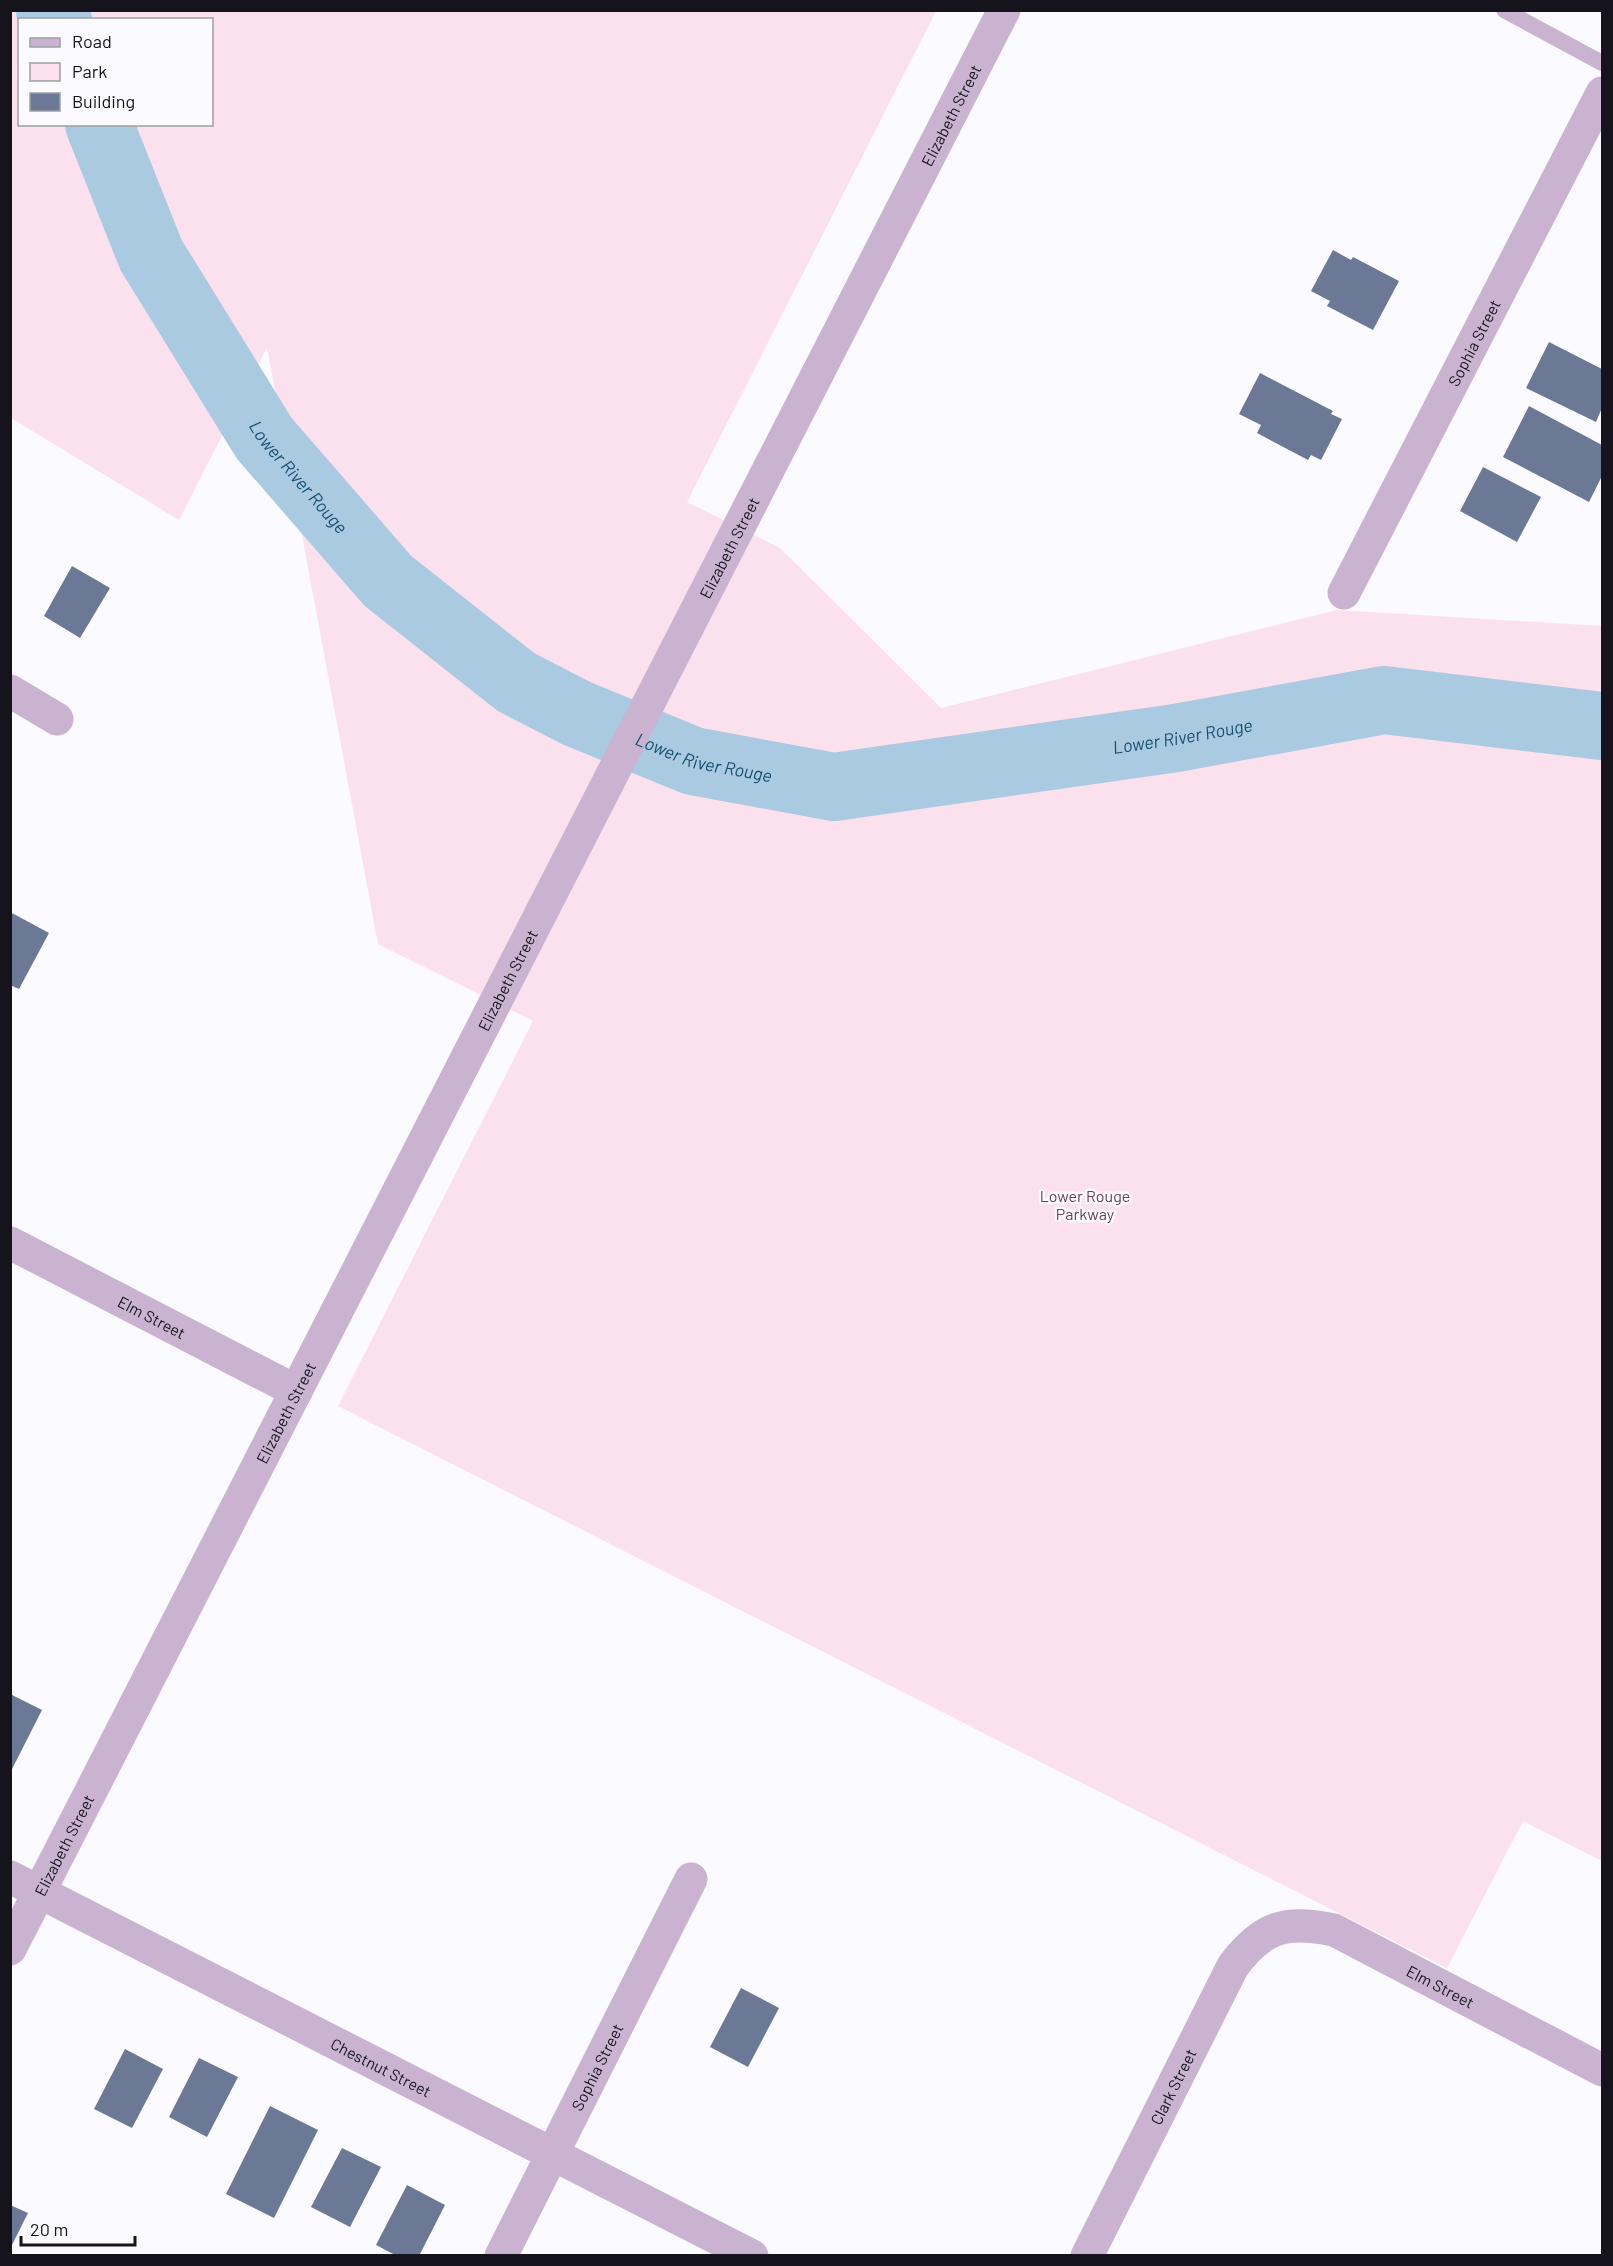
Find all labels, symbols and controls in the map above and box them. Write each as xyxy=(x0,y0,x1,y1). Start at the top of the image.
legend xyxy=(18,18,213,126)
text: Road xyxy=(72,30,112,52)
text: Park xyxy=(72,60,107,82)
street label: Elizabeth Street xyxy=(916,61,984,169)
text: Building xyxy=(72,90,135,112)
street label: Sophia Street xyxy=(1443,296,1503,389)
water label: Lower River Rouge xyxy=(245,416,353,538)
street label: Elizabeth Street xyxy=(695,494,762,601)
water label: Lower River Rouge xyxy=(1111,713,1254,758)
water label: Lower River Rouge xyxy=(632,728,774,786)
street label: Elizabeth Street xyxy=(473,926,541,1034)
park label: Lower Rouge Parkway xyxy=(1040,1186,1130,1223)
street label: Elm Street xyxy=(115,1291,189,1342)
street label: Elizabeth Street xyxy=(251,1359,319,1466)
street label: Elizabeth Street xyxy=(30,1791,97,1899)
street label: Elm Street xyxy=(1404,1960,1478,2011)
street label: Sophia Street xyxy=(567,2020,626,2113)
street label: Chestnut Street xyxy=(328,2033,435,2100)
street label: Clark Street xyxy=(1145,2045,1199,2127)
scale bar xyxy=(21,2209,135,2247)
text: 20 m xyxy=(30,2218,68,2240)

